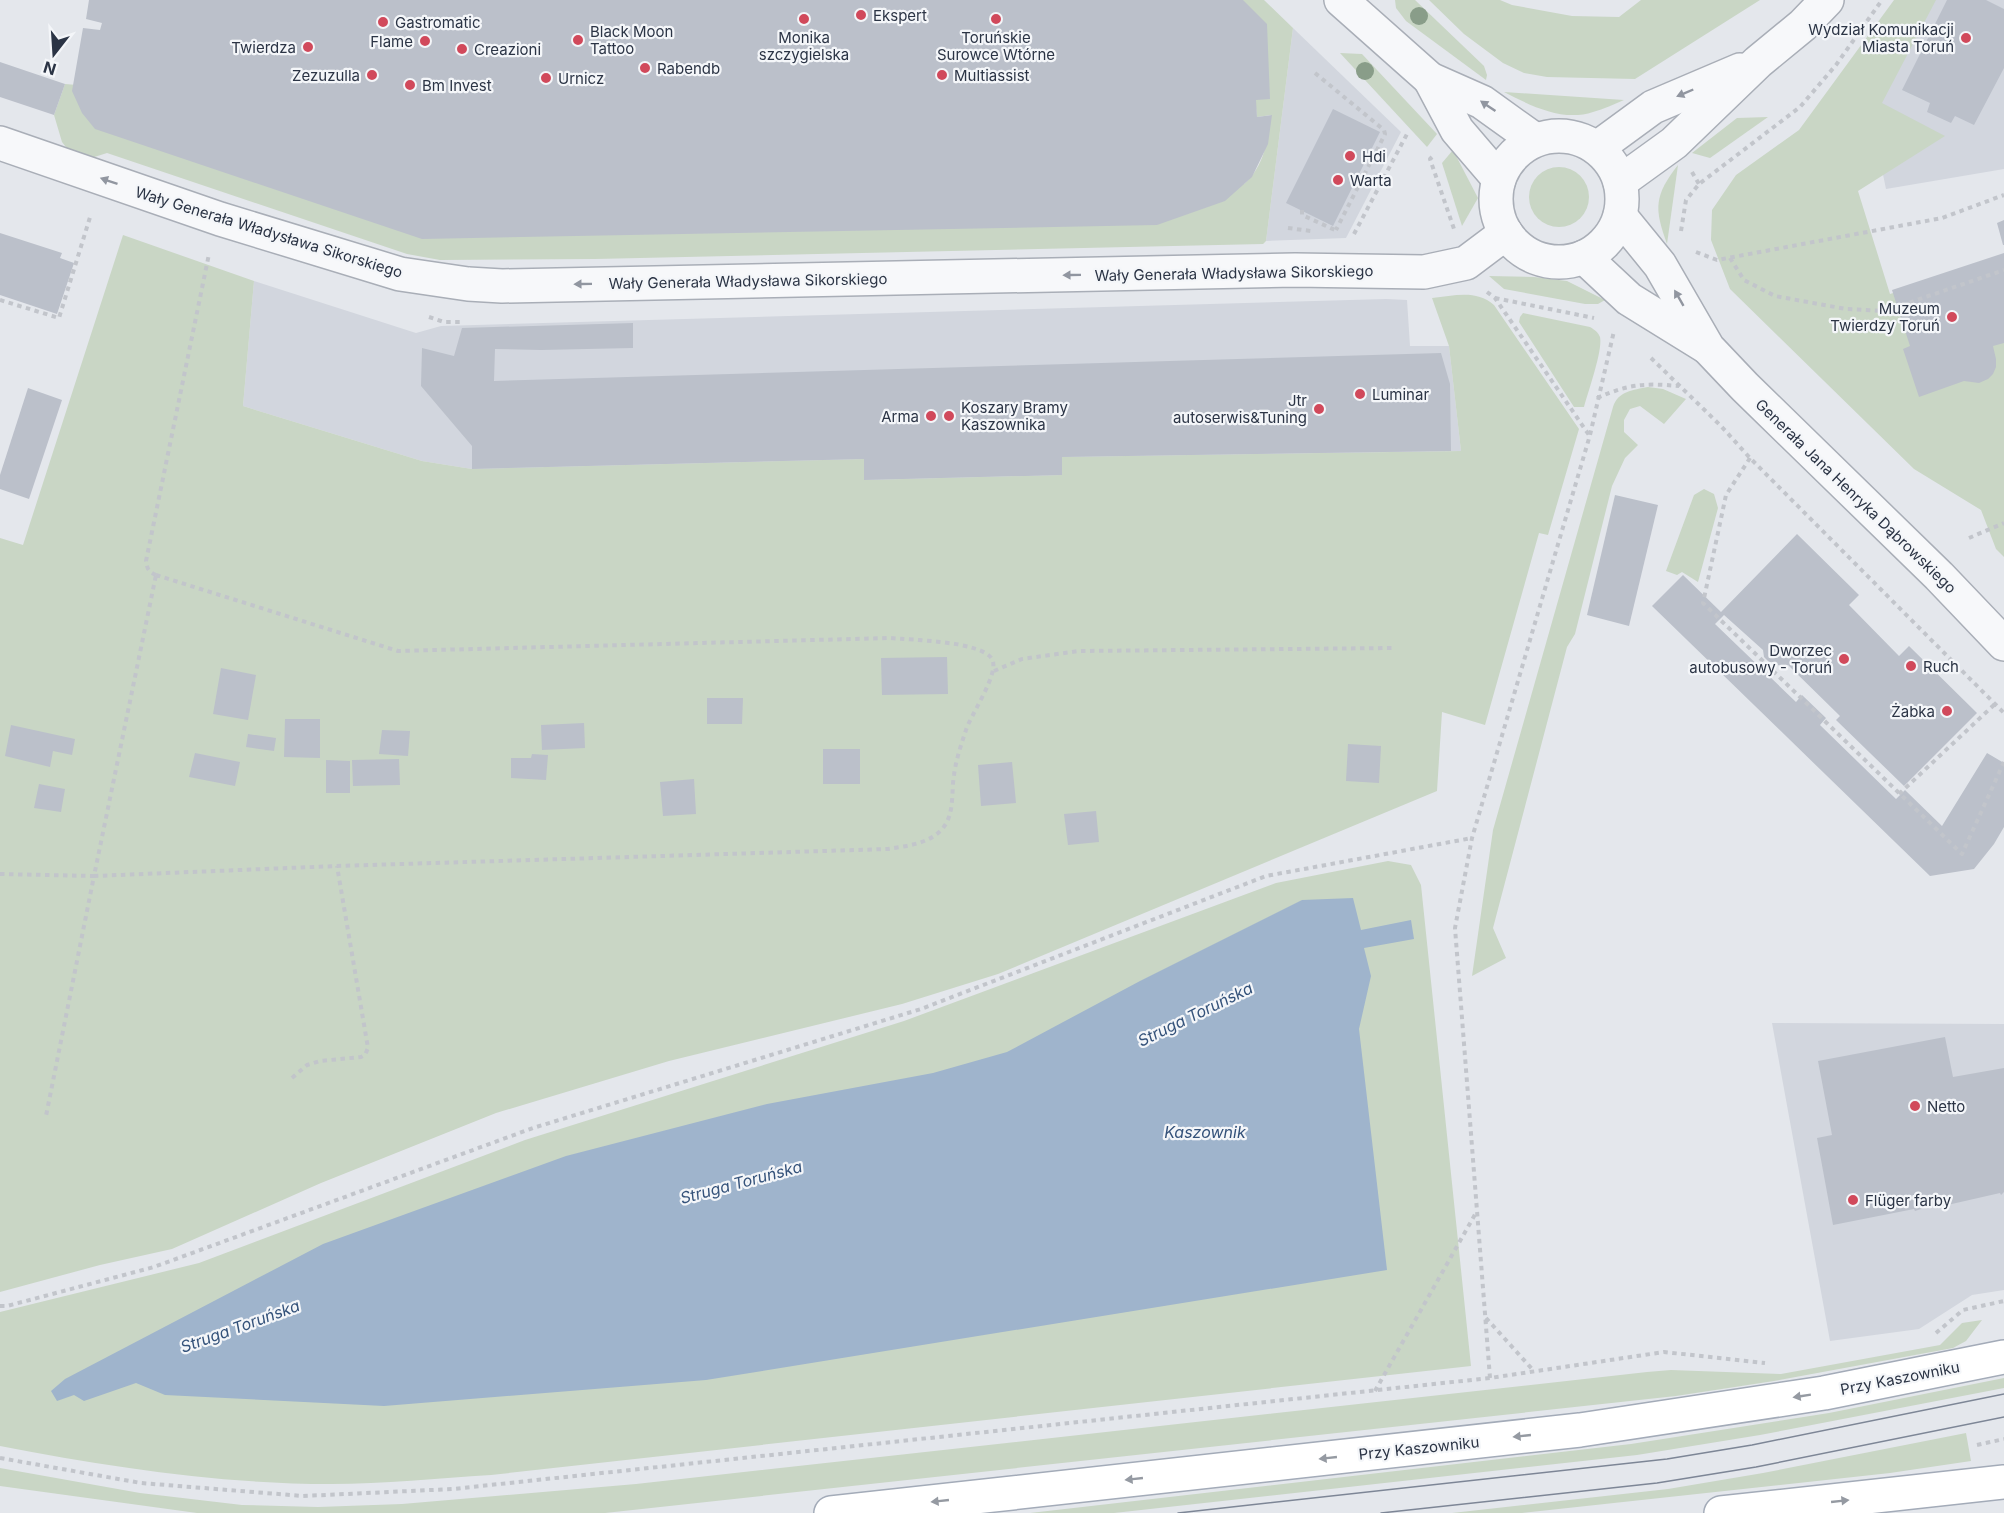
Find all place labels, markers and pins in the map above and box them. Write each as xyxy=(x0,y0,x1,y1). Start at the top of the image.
place label: Ekspert xyxy=(873,6,927,25)
marker: Ekspert xyxy=(854,8,868,22)
marker: Monika szczygielska xyxy=(797,12,811,26)
marker: Toruńskie Surowce Wtórne xyxy=(989,12,1003,26)
place label: Gastromatic xyxy=(395,13,481,32)
marker: Gastromatic xyxy=(376,15,390,29)
place label: Wydział Komunikacji Miasta Toruń xyxy=(1808,20,1954,56)
place label: Black Moon Tattoo xyxy=(590,22,673,58)
place label: Monika szczygielska xyxy=(759,28,849,64)
place label: Toruńskie Surowce Wtórne xyxy=(937,28,1055,64)
marker: Wydział Komunikacji Miasta Toruń xyxy=(1959,31,1973,45)
place label: Flame xyxy=(370,32,413,51)
marker: Black Moon Tattoo xyxy=(571,33,585,47)
marker: Flame xyxy=(418,34,432,48)
place label: Twierdza xyxy=(231,38,296,57)
marker: Twierdza xyxy=(301,40,315,54)
place label: Creazioni xyxy=(474,40,541,59)
marker: Creazioni xyxy=(455,42,469,56)
place label: Rabendb xyxy=(657,59,720,78)
marker: Rabendb xyxy=(638,61,652,75)
place label: Zezuzulla xyxy=(292,66,360,85)
place label: Multiassist xyxy=(954,66,1030,85)
marker: Zezuzulla xyxy=(365,68,379,82)
marker: Multiassist xyxy=(935,68,949,82)
place label: Urnicz xyxy=(558,69,604,88)
marker: Urnicz xyxy=(539,71,553,85)
place label: Bm Invest xyxy=(422,76,492,95)
marker: Bm Invest xyxy=(403,78,417,92)
place label: Hdi xyxy=(1362,147,1386,166)
marker: Hdi xyxy=(1343,149,1357,163)
place label: Warta xyxy=(1350,171,1392,190)
marker: Warta xyxy=(1331,173,1345,187)
place label: Muzeum Twierdzy Toruń xyxy=(1830,299,1940,335)
marker: Muzeum Twierdzy Toruń xyxy=(1945,310,1959,324)
place label: Luminar xyxy=(1372,385,1429,404)
marker: Luminar xyxy=(1353,387,1367,401)
place label: Jtr autoserwis&Tuning xyxy=(1173,391,1307,427)
place label: Koszary Bramy Kaszownika xyxy=(961,398,1068,434)
marker: Jtr autoserwis&Tuning xyxy=(1312,402,1326,416)
place label: Arma xyxy=(881,407,919,426)
marker: Arma xyxy=(924,409,938,423)
marker: Koszary Bramy Kaszownika xyxy=(942,409,956,423)
place label: Dworzec autobusowy - Toruń xyxy=(1689,641,1832,677)
marker: Dworzec autobusowy - Toruń xyxy=(1837,652,1851,666)
place label: Ruch xyxy=(1923,657,1959,676)
marker: Ruch xyxy=(1904,659,1918,673)
place label: Żabka xyxy=(1891,702,1935,721)
marker: Żabka xyxy=(1940,704,1954,718)
place label: Netto xyxy=(1927,1097,1965,1116)
marker: Netto xyxy=(1908,1099,1922,1113)
place label: Flüger farby xyxy=(1865,1191,1952,1210)
marker: Flüger farby xyxy=(1846,1193,1860,1207)

